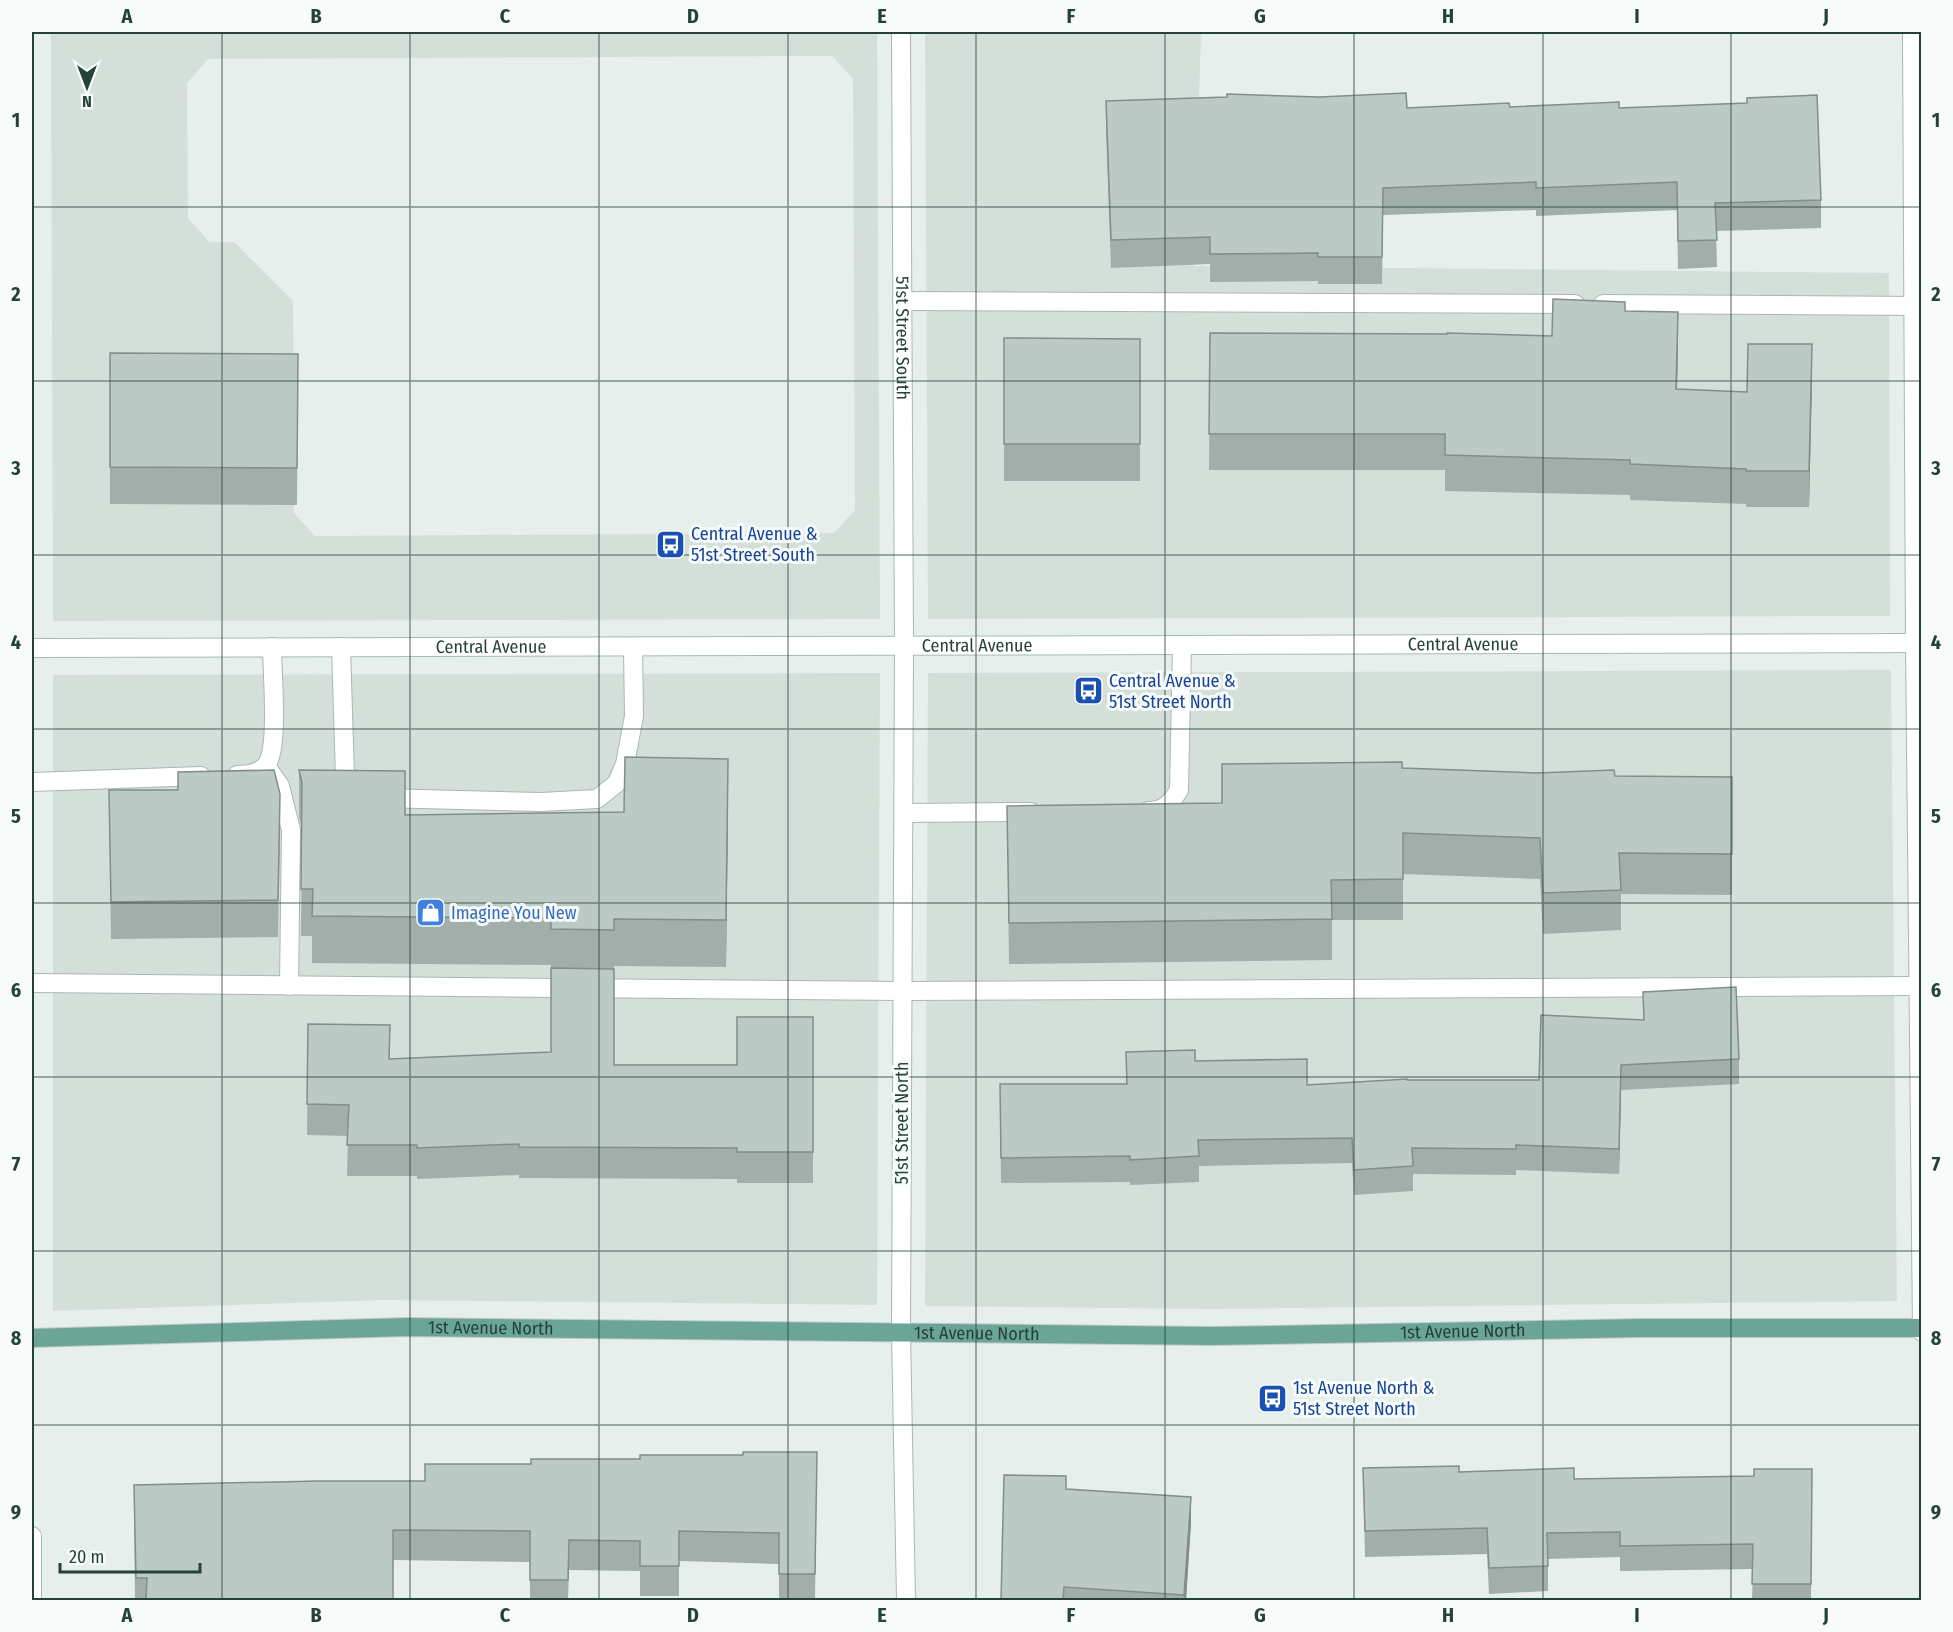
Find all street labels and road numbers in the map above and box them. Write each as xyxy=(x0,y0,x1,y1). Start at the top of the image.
street label: 51st Street South xyxy=(891,276,914,400)
street label: Central Avenue xyxy=(1408,633,1518,655)
street label: Central Avenue xyxy=(922,634,1032,657)
street label: Central Avenue xyxy=(436,636,546,658)
street label: 51st Street North xyxy=(891,1062,913,1184)
street label: 1st Avenue North xyxy=(428,1316,554,1340)
street label: 1st Avenue North xyxy=(1400,1319,1526,1343)
street label: 1st Avenue North xyxy=(914,1322,1040,1345)

